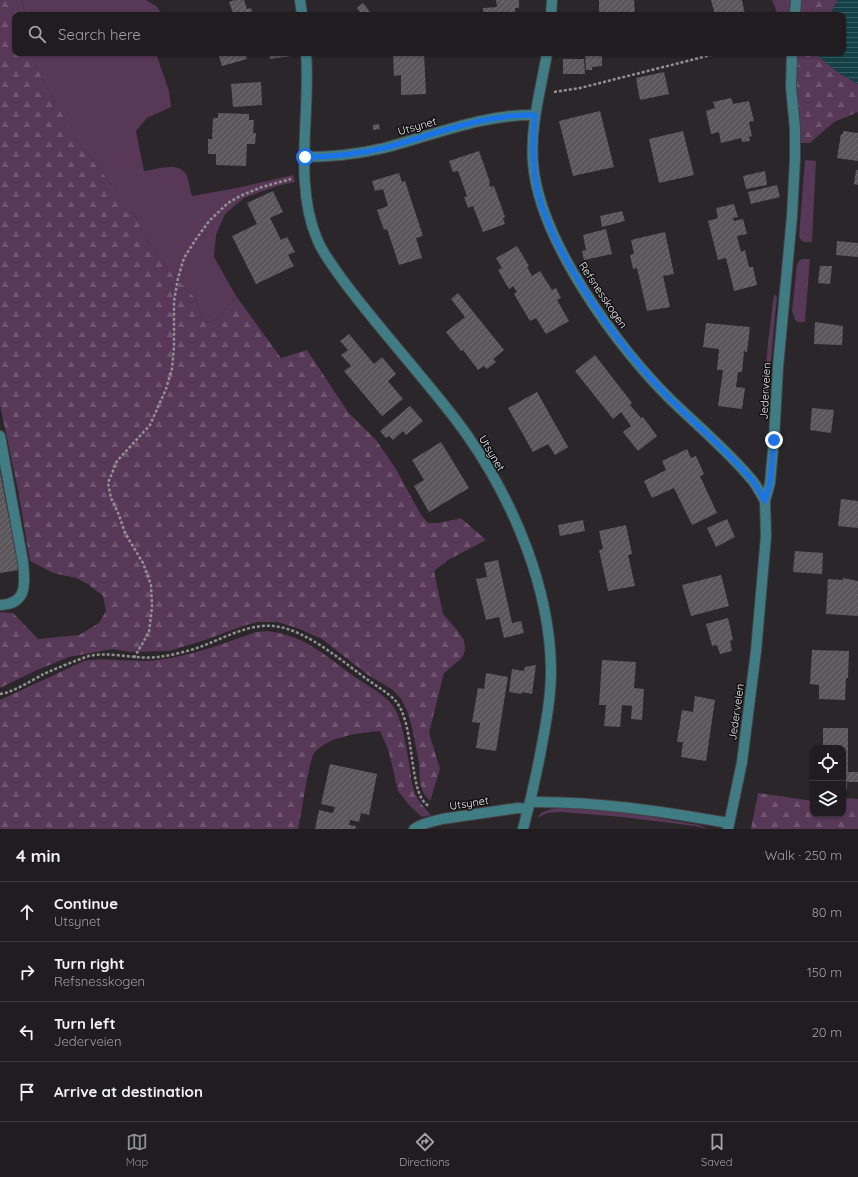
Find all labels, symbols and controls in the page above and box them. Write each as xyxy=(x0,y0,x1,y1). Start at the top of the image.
search box xyxy=(12,12,846,56)
icon: search xyxy=(26,23,48,45)
text: Search here xyxy=(58,25,141,44)
street label: Utsynet xyxy=(396,114,438,138)
route start xyxy=(296,148,314,166)
street label: Refsnesskogen xyxy=(576,259,630,331)
street label: Jederveien xyxy=(757,362,773,420)
route end xyxy=(765,431,783,449)
street label: Utsynet xyxy=(476,432,508,474)
street label: Jederveien xyxy=(725,683,747,741)
map controls xyxy=(810,745,846,817)
button: locate xyxy=(810,745,846,781)
button: layers xyxy=(810,781,846,817)
street label: Utsynet xyxy=(448,793,490,813)
text: 4 min xyxy=(16,845,61,866)
text: Walk · 250 m xyxy=(765,847,842,863)
text: Continue xyxy=(54,894,118,913)
icon: ahead xyxy=(16,901,38,923)
text: 80 m xyxy=(812,904,842,920)
text: Utsynet xyxy=(54,913,101,929)
text: Turn right xyxy=(54,954,125,973)
icon: right xyxy=(16,961,38,983)
text: 150 m xyxy=(807,964,842,980)
text: Refsnesskogen xyxy=(54,973,145,989)
text: Turn left xyxy=(54,1014,116,1033)
icon: left xyxy=(16,1021,38,1043)
text: 20 m xyxy=(812,1024,842,1040)
text: Jederveien xyxy=(54,1033,121,1049)
icon: arrive xyxy=(16,1081,38,1103)
text: Arrive at destination xyxy=(54,1082,203,1101)
tab: Map xyxy=(126,1131,148,1169)
tab: Directions xyxy=(399,1131,450,1169)
tab: Saved xyxy=(701,1131,732,1169)

